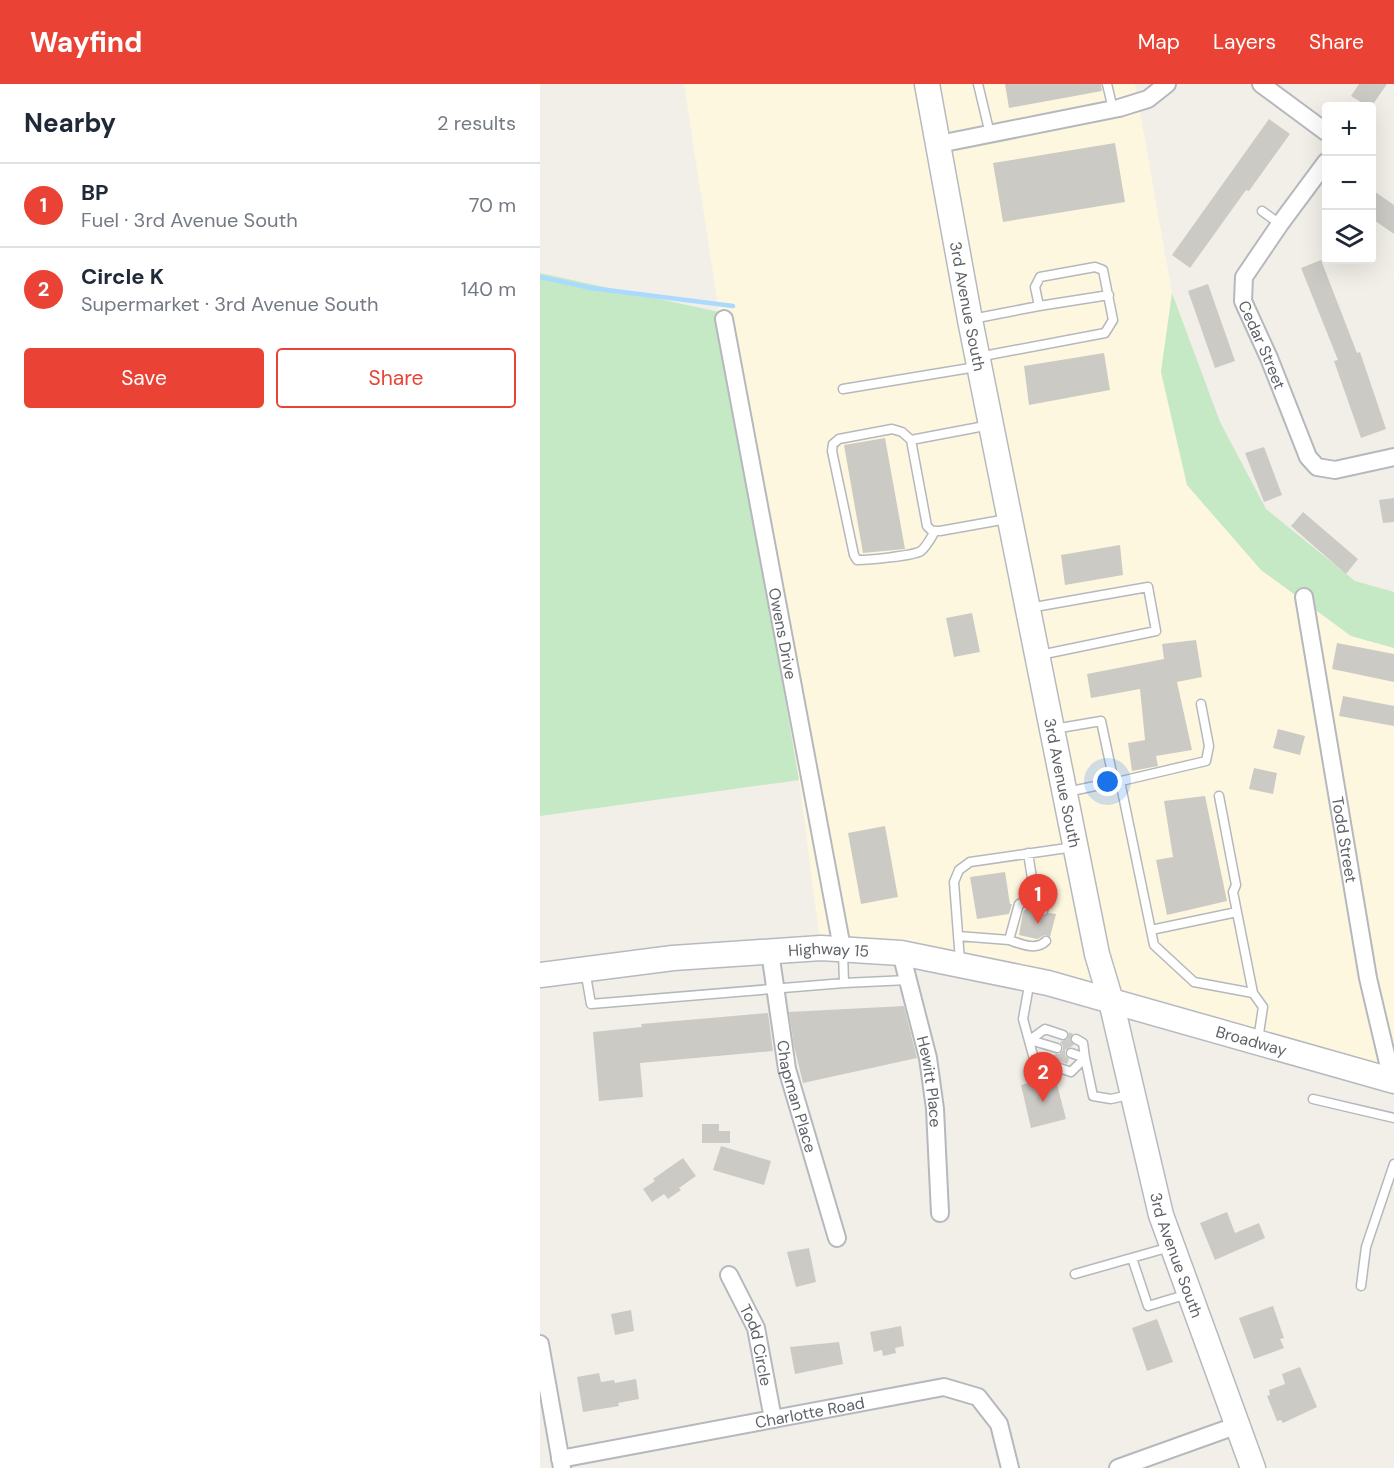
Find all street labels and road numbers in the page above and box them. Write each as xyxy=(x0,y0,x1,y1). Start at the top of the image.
street label: 3rd Avenue South xyxy=(945,240,990,373)
street label: Cedar Street xyxy=(1234,297,1291,392)
street label: Owens Drive xyxy=(764,586,802,681)
street label: 3rd Avenue South xyxy=(1040,716,1086,849)
street label: Todd Street xyxy=(1327,795,1362,884)
street label: Highway 15 xyxy=(787,938,870,961)
street label: Broadway xyxy=(1213,1021,1289,1061)
street label: Hewitt Place xyxy=(912,1033,946,1128)
street label: Chapman Place xyxy=(772,1039,822,1155)
street label: 3rd Avenue South xyxy=(1146,1190,1208,1321)
street label: Todd Circle xyxy=(735,1300,777,1388)
street label: Charlotte Road xyxy=(753,1392,866,1433)

